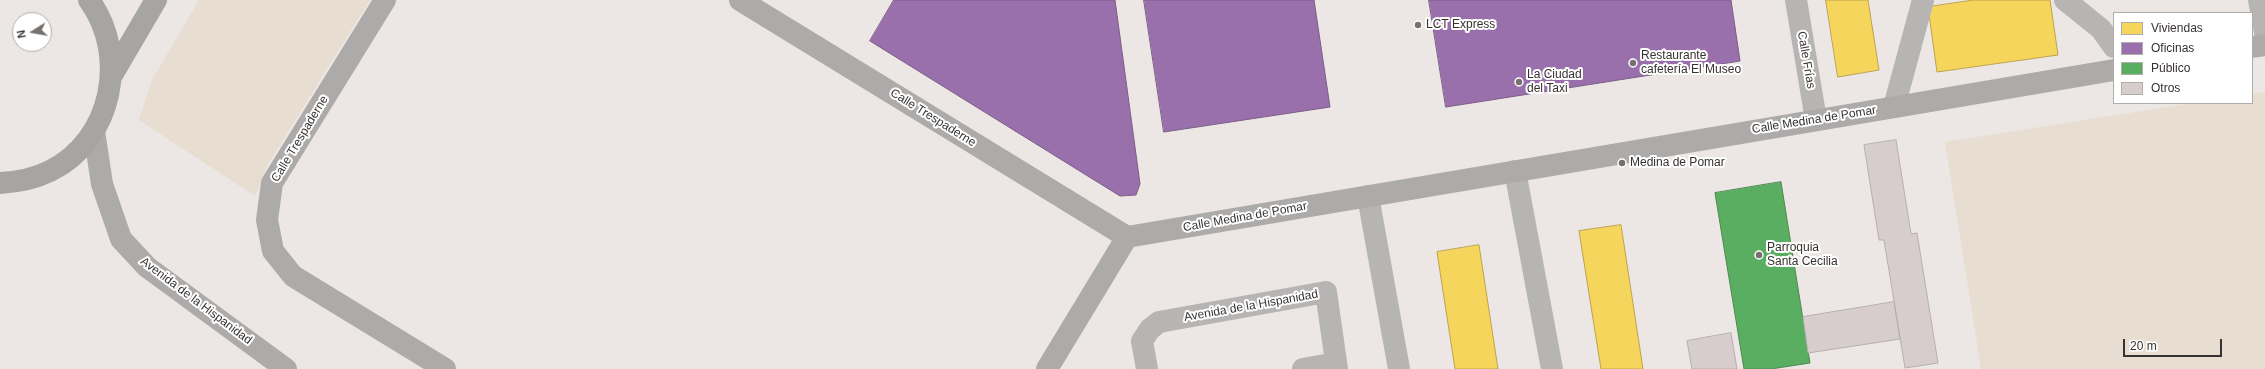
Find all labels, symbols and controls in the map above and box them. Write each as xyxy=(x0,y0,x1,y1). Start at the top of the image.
north arrow xyxy=(12,12,52,52)
legend xyxy=(2113,12,2253,104)
place label: LCT Express xyxy=(1426,18,1495,32)
marker: LCT Express xyxy=(1413,20,1423,30)
text: Viviendas xyxy=(2151,21,2203,35)
text: N xyxy=(15,29,28,39)
street label: Calle Frías xyxy=(1794,30,1818,90)
text: Oficinas xyxy=(2151,41,2194,55)
place label: Restaurante cafetería El Museo xyxy=(1641,49,1741,77)
marker: Restaurante cafetería El Museo xyxy=(1628,58,1638,68)
text: Público xyxy=(2151,61,2190,75)
place label: La Ciudad del Taxi xyxy=(1527,68,1582,96)
marker: La Ciudad del Taxi xyxy=(1514,77,1524,87)
text: Otros xyxy=(2151,81,2180,95)
street label: Calle Trespaderne xyxy=(888,86,978,150)
street label: Calle Trespaderne xyxy=(269,93,331,185)
street label: Calle Medina de Pomar xyxy=(1751,103,1877,137)
place label: Medina de Pomar xyxy=(1630,156,1725,170)
marker: Medina de Pomar xyxy=(1617,158,1627,168)
street label: Calle Medina de Pomar xyxy=(1182,199,1308,235)
place label: Parroquia Santa Cecilia xyxy=(1767,241,1838,269)
marker: Parroquia Santa Cecilia xyxy=(1754,250,1764,260)
street label: Avenida de la Hispanidad xyxy=(137,254,255,348)
street label: Avenida de la Hispanidad xyxy=(1183,287,1319,325)
scale bar xyxy=(2125,331,2224,357)
text: 20 m xyxy=(2130,339,2157,353)

